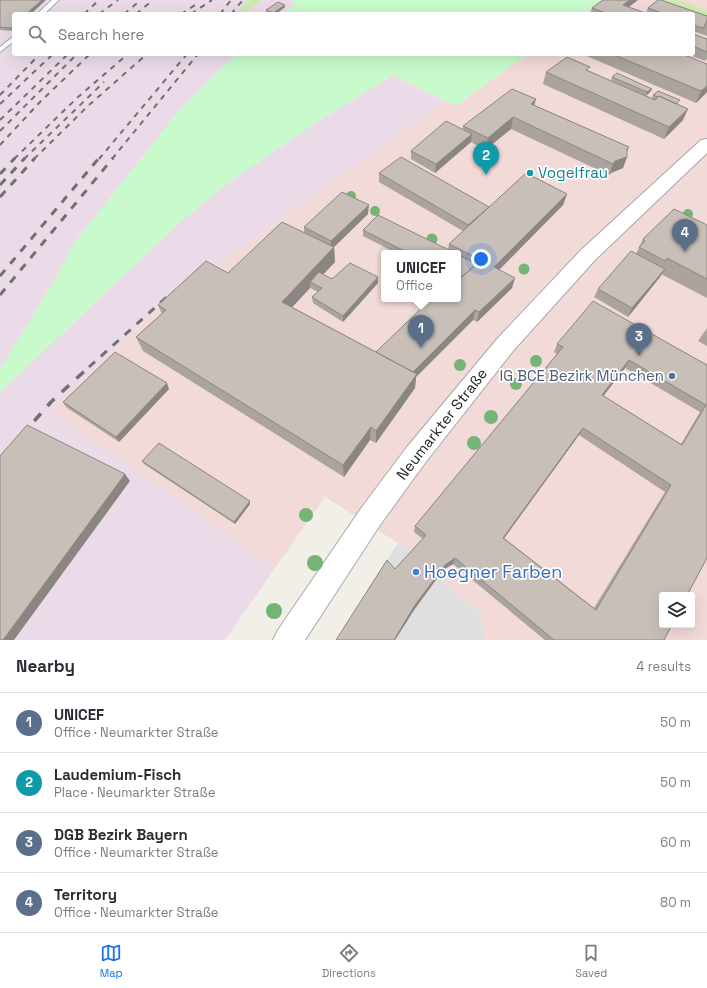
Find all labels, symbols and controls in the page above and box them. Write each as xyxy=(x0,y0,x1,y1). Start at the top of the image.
search box xyxy=(12,12,695,56)
icon: search xyxy=(26,23,48,45)
text: Search here xyxy=(58,25,144,44)
pin: 2 xyxy=(473,142,499,175)
place label: Vogelfrau xyxy=(538,163,608,182)
marker: Vogelfrau xyxy=(525,168,535,178)
pin: 4 xyxy=(672,219,698,252)
your location xyxy=(471,249,491,269)
popup xyxy=(381,250,461,302)
text: UNICEF xyxy=(396,258,446,277)
text: Office xyxy=(396,277,433,294)
pin: 1 xyxy=(408,315,434,348)
pin: 3 xyxy=(626,323,652,356)
street label: Neumarkter Straße xyxy=(392,364,491,483)
place label: IG BCE Bezirk München xyxy=(500,366,664,385)
marker: IG BCE Bezirk München xyxy=(667,371,677,381)
place label: Hoegner Farben xyxy=(424,560,562,583)
marker: Hoegner Farben xyxy=(411,567,421,577)
map controls xyxy=(659,592,695,628)
button: layers xyxy=(659,592,695,628)
text: Nearby xyxy=(16,655,75,677)
text: 4 results xyxy=(636,658,691,675)
text: UNICEF xyxy=(54,705,104,724)
text: 1 xyxy=(26,714,32,731)
text: 50 m xyxy=(660,714,691,731)
text: Office · Neumarkter Straße xyxy=(54,724,219,741)
text: Laudemium-Fisch xyxy=(54,765,181,784)
text: 2 xyxy=(25,774,33,791)
text: 50 m xyxy=(660,774,691,791)
text: Place · Neumarkter Straße xyxy=(54,784,215,801)
text: DGB Bezirk Bayern xyxy=(54,825,188,844)
text: 3 xyxy=(25,834,33,851)
text: 60 m xyxy=(660,834,691,851)
text: Office · Neumarkter Straße xyxy=(54,844,219,861)
text: Territory xyxy=(54,885,117,904)
text: 4 xyxy=(25,894,33,911)
text: 80 m xyxy=(660,894,691,911)
text: Office · Neumarkter Straße xyxy=(54,904,219,921)
tab: Map xyxy=(100,942,123,980)
tab: Directions xyxy=(322,942,376,980)
tab: Saved xyxy=(575,942,607,980)

